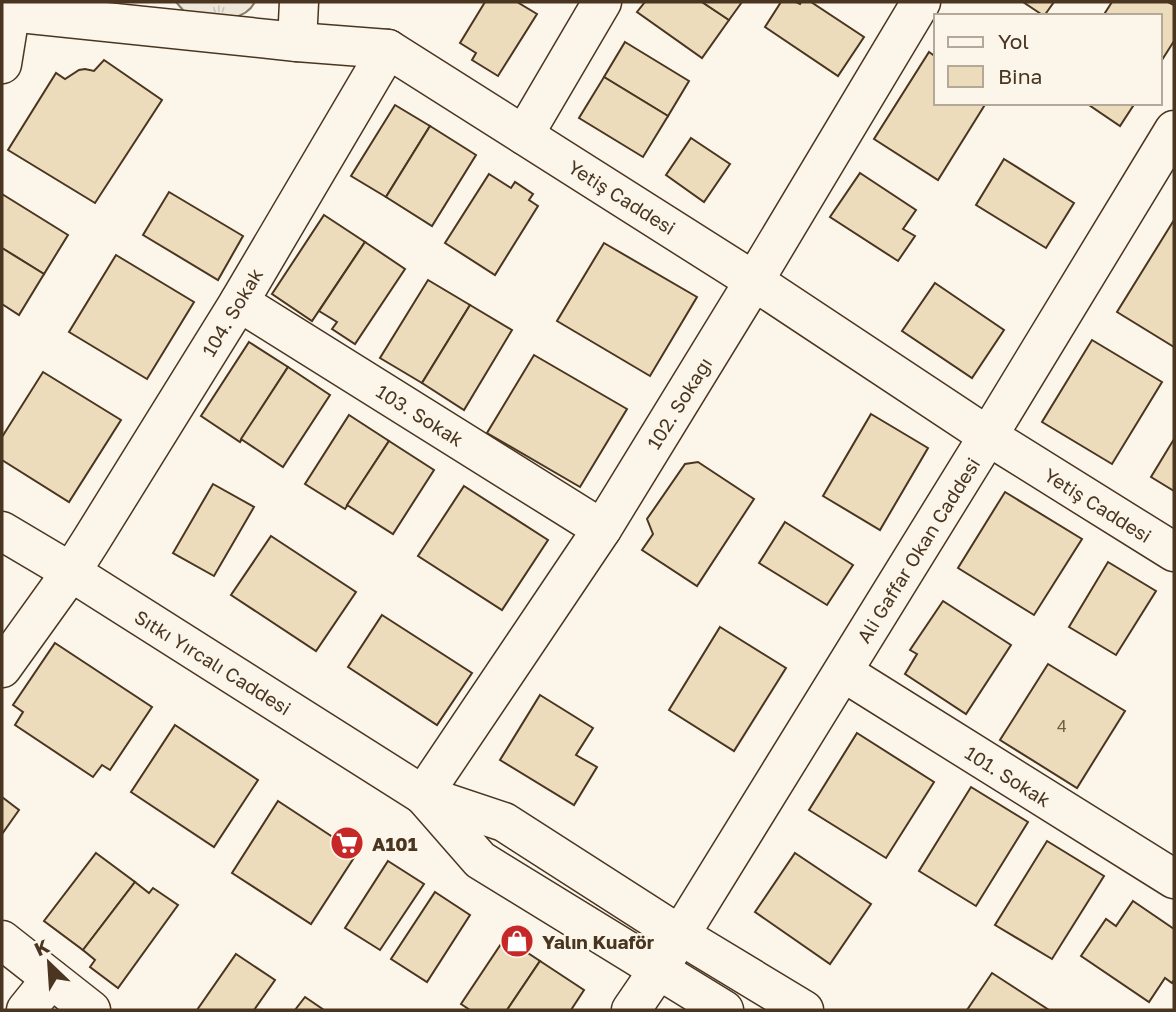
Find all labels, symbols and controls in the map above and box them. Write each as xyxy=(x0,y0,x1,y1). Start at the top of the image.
legend xyxy=(934,14,1162,105)
text: Yol xyxy=(998,28,1029,54)
text: Bina xyxy=(998,63,1042,89)
street label: Yetiş Caddesi xyxy=(564,155,680,239)
street label: 104. Sokak xyxy=(197,264,267,360)
street label: 102. Sokağı xyxy=(642,353,716,453)
street label: 103. Sokak xyxy=(372,379,468,451)
street label: Ali Gaffar Okan Caddesi xyxy=(852,453,984,647)
street label: Yetiş Caddesi xyxy=(1040,463,1156,547)
street label: Sıtkı Yırcalı Caddesi xyxy=(131,605,295,719)
house number: 4 xyxy=(1057,716,1067,736)
street label: 101. Sokak xyxy=(961,741,1055,811)
supermarket icon: A101 xyxy=(328,824,366,862)
place label: A101 xyxy=(372,832,418,855)
shop icon: Yalın Kuaför xyxy=(498,922,536,960)
north arrow xyxy=(14,928,84,998)
place label: Yalın Kuaför xyxy=(542,930,655,953)
text: K xyxy=(30,934,53,960)

